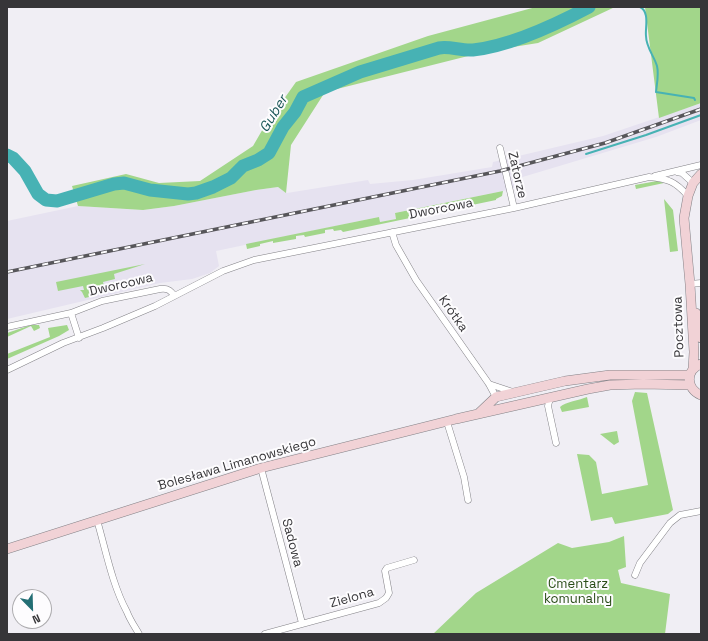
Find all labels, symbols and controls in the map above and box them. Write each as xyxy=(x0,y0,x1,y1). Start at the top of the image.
water label: Guber xyxy=(256,92,292,136)
street label: Zatorze xyxy=(504,150,530,200)
street label: Dworcowa xyxy=(408,195,474,223)
street label: Dworcowa xyxy=(88,270,154,300)
street label: Krótka xyxy=(435,293,471,335)
street label: Pocztowa xyxy=(670,296,688,358)
street label: Bolesława Limanowskiego xyxy=(156,434,318,494)
street label: Sadowa xyxy=(278,517,306,569)
park label: Cmentarz komunalny xyxy=(544,576,612,607)
street label: Zielona xyxy=(328,584,376,612)
north arrow xyxy=(12,589,52,629)
text: N xyxy=(30,611,42,627)

